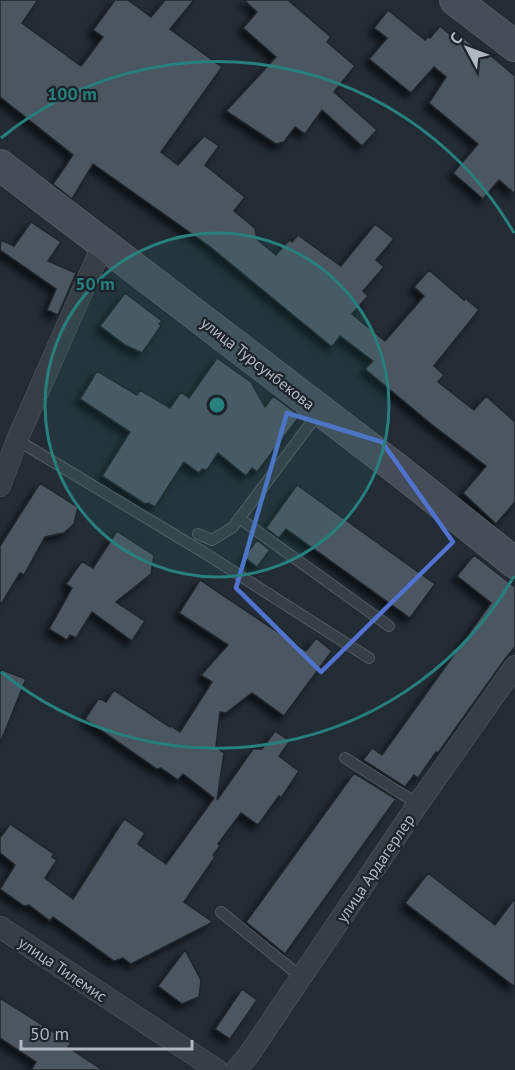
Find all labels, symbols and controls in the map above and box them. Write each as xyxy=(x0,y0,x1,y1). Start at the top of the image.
north arrow xyxy=(437,18,497,78)
text: С xyxy=(445,28,466,48)
text: 100 m xyxy=(47,82,97,105)
text: 50 m xyxy=(75,272,115,295)
street label: улица Турсунбекова xyxy=(197,312,319,414)
centre of rings xyxy=(207,395,227,415)
street label: улица Ардагерлер xyxy=(331,810,419,926)
street label: улица Тилемис xyxy=(15,932,111,1006)
scale bar xyxy=(21,1013,192,1051)
text: 50 m xyxy=(30,1022,69,1045)

